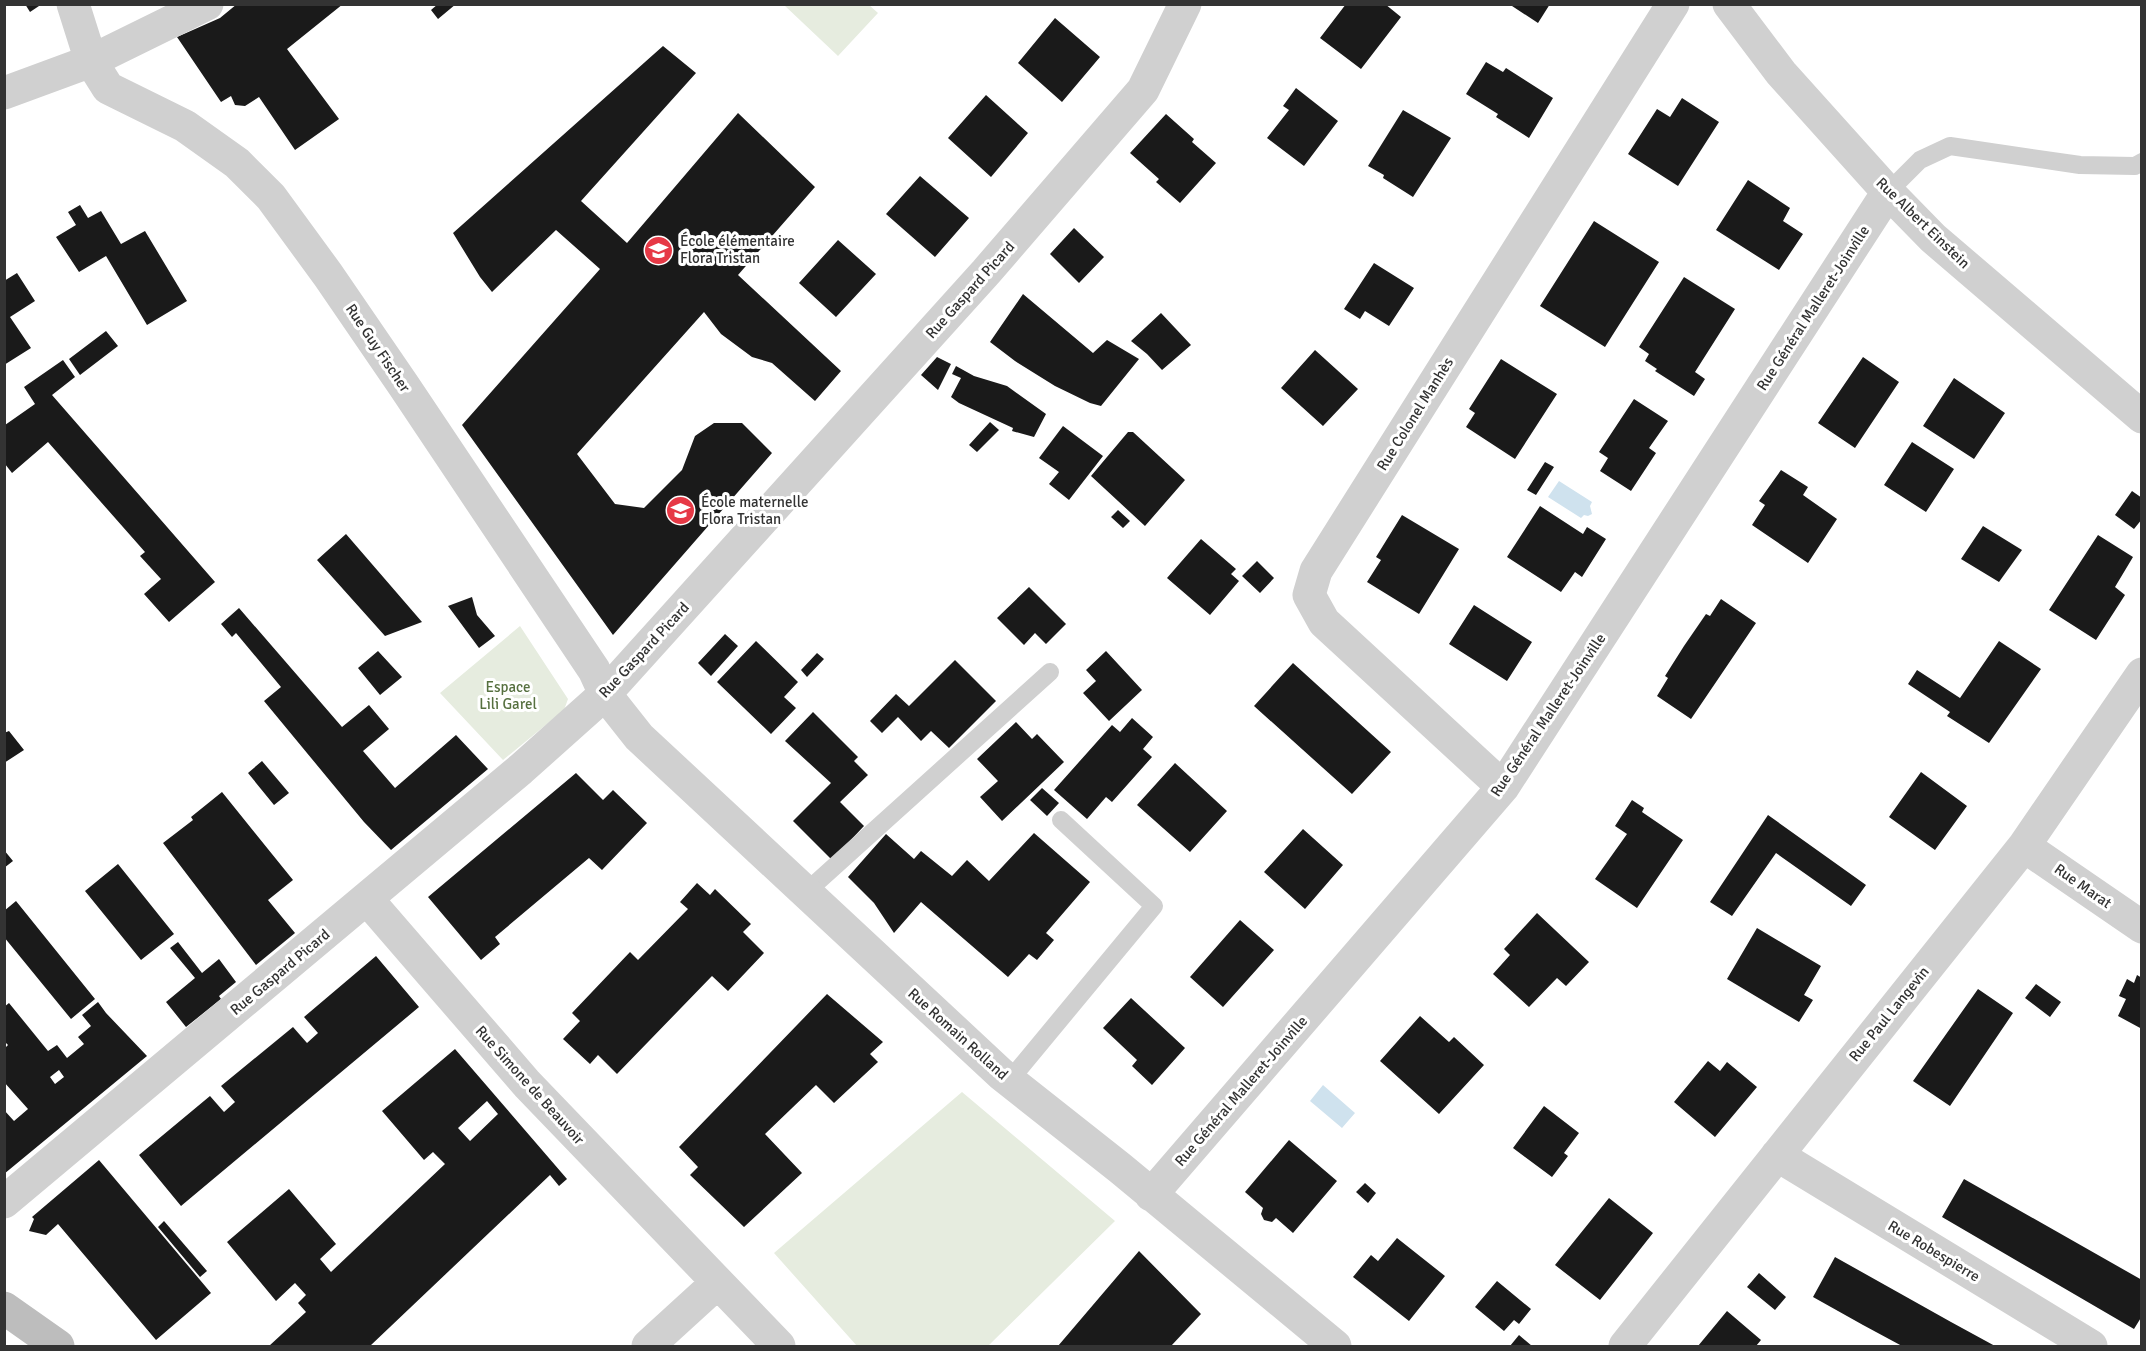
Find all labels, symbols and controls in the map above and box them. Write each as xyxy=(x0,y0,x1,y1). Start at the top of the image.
street label: Rue Albert Einstein xyxy=(1872,174,1974,272)
street label: Rue Général Malleret-Joinville xyxy=(1753,222,1873,394)
place label: École élémentaire Flora Tristan xyxy=(680,231,795,267)
school or university icon: École élémentaire Flora Tristan xyxy=(643,234,675,266)
street label: Rue Gaspard Picard xyxy=(922,238,1018,342)
street label: Rue Guy Fischer xyxy=(342,300,414,396)
street label: Rue Colonel Manhès xyxy=(1373,354,1457,474)
place label: École maternelle Flora Tristan xyxy=(701,492,808,528)
school or university icon: École maternelle Flora Tristan xyxy=(664,495,696,527)
street label: Rue Gaspard Picard xyxy=(595,598,693,702)
street label: Rue Général Malleret-Joinville xyxy=(1487,630,1609,800)
park label: Espace Lili Garel xyxy=(479,678,537,713)
street label: Rue Marat xyxy=(2051,860,2115,912)
street label: Rue Gaspard Picard xyxy=(227,925,333,1019)
street label: Rue Paul Langevin xyxy=(1845,963,1933,1065)
street label: Rue Romain Rolland xyxy=(904,984,1012,1084)
street label: Rue Général Malleret-Joinville xyxy=(1171,1012,1311,1170)
street label: Rue Simone de Beauvoir xyxy=(472,1022,589,1149)
street label: Rue Robespierre xyxy=(1885,1216,1983,1286)

